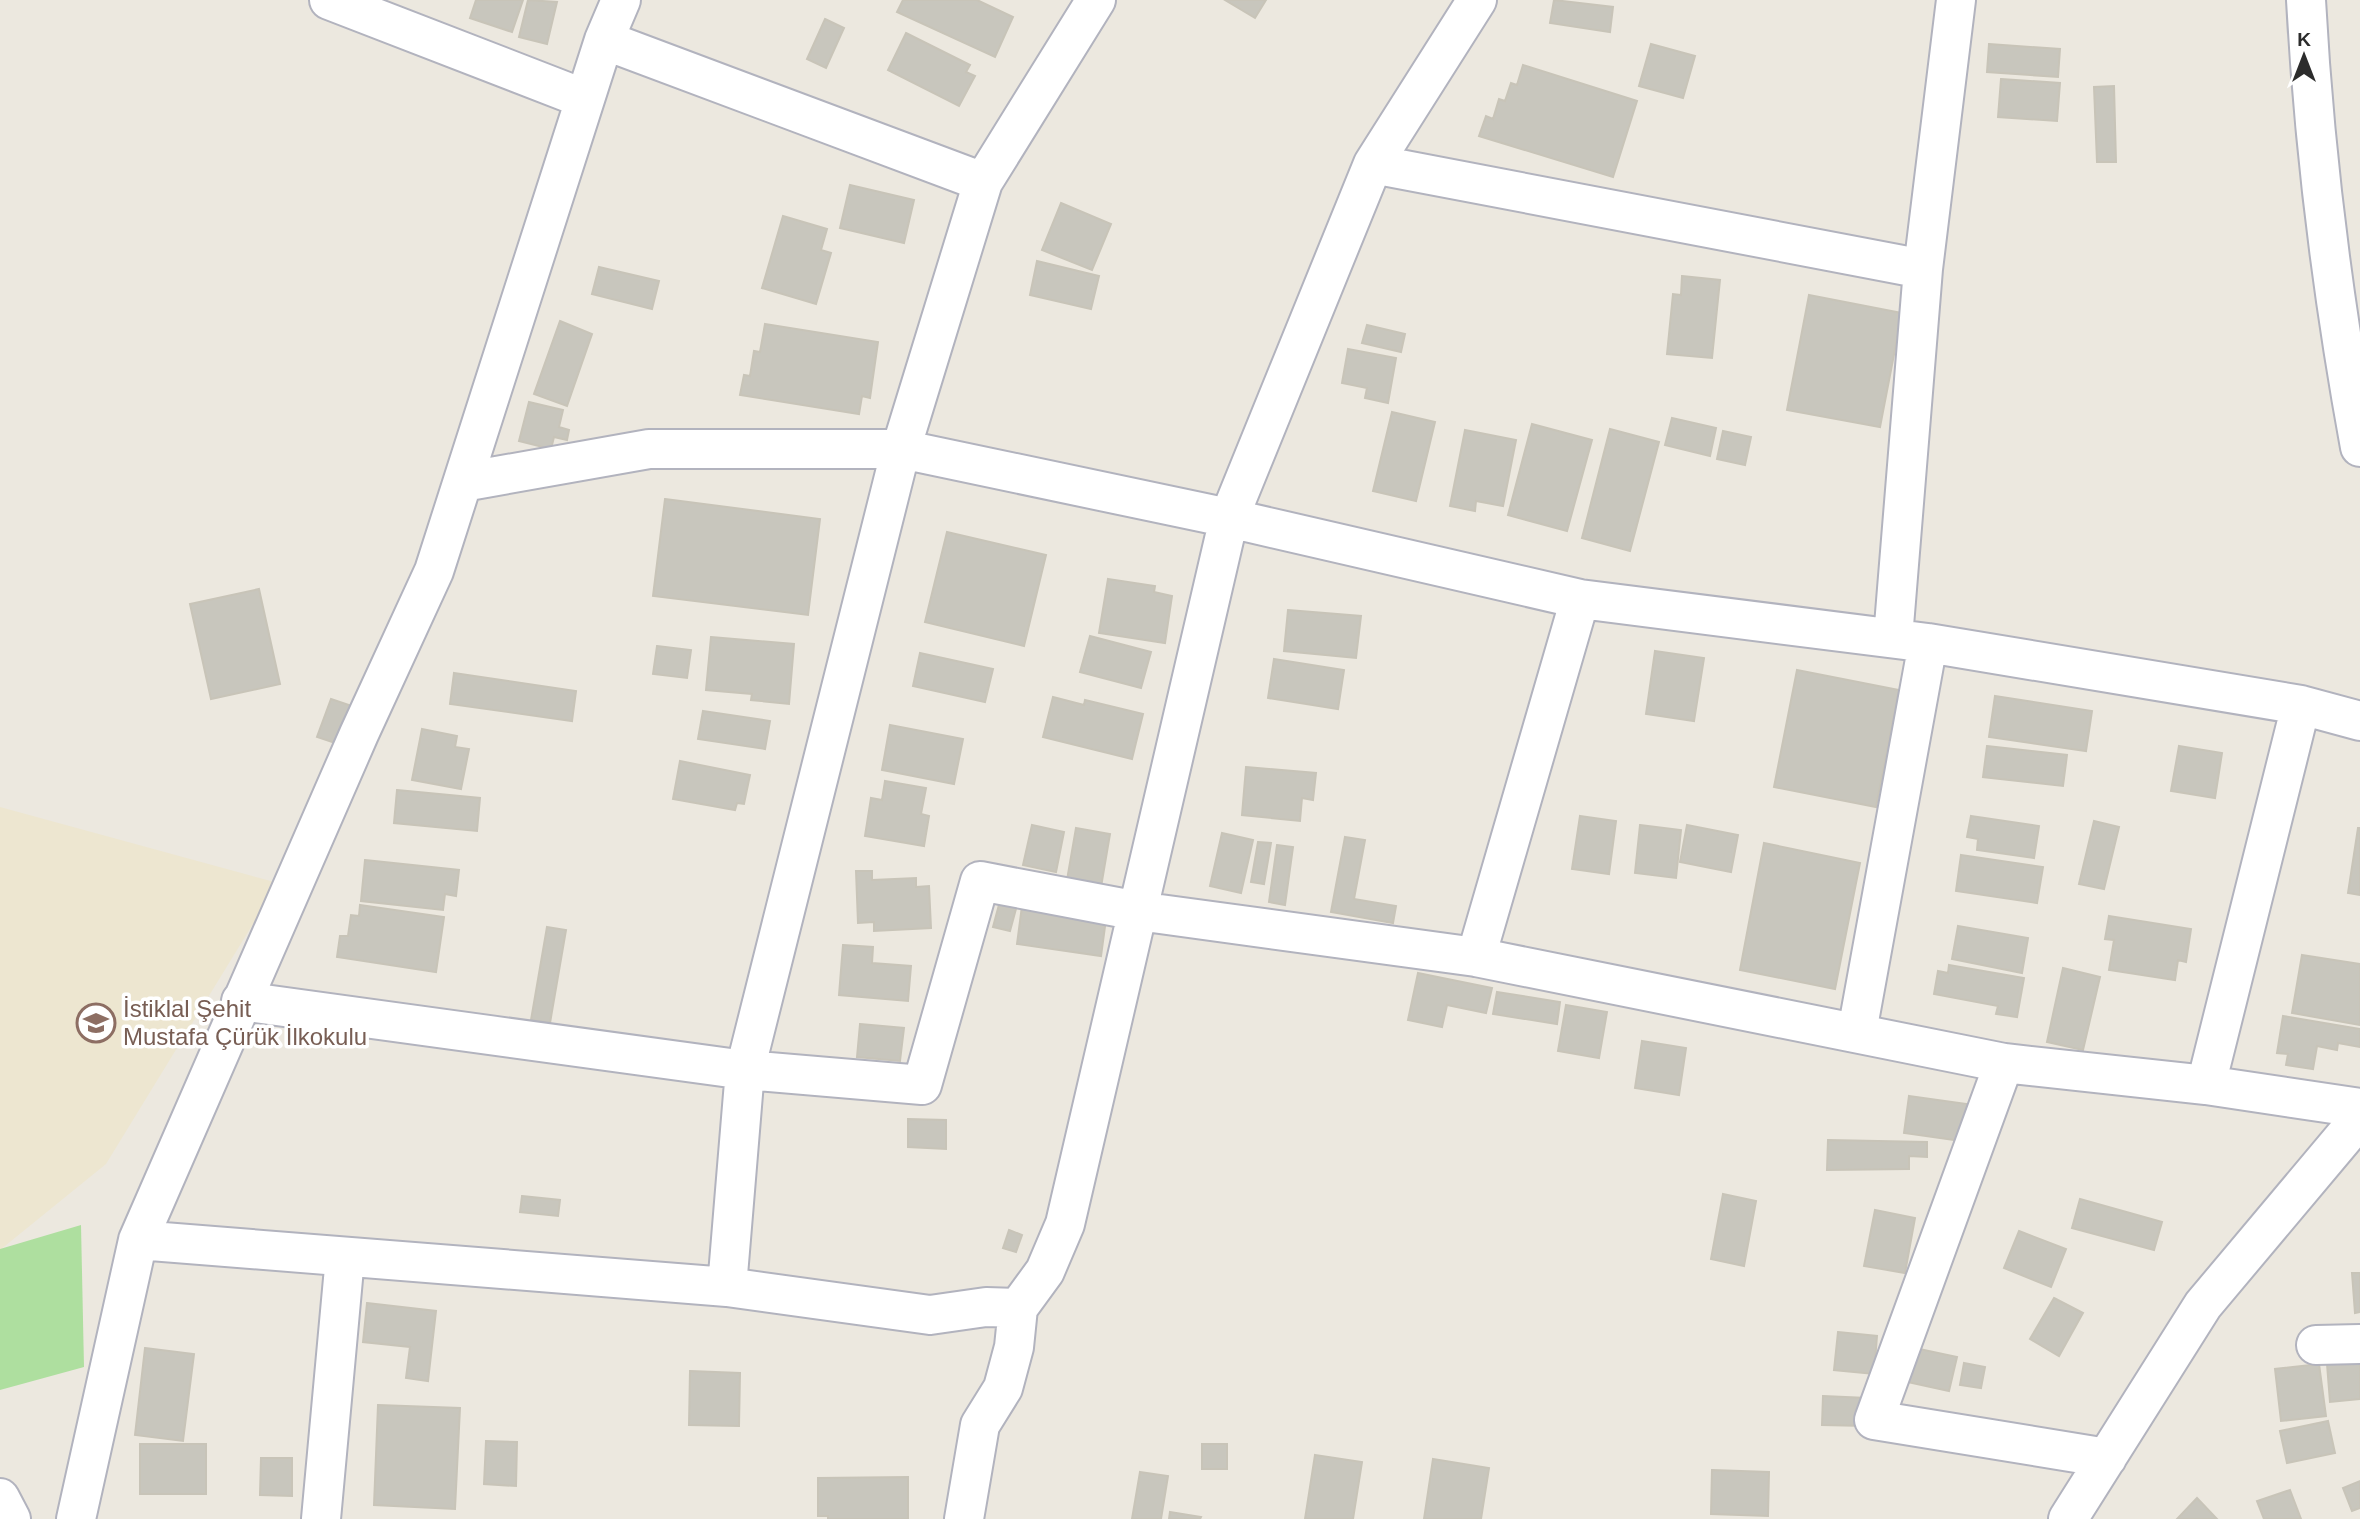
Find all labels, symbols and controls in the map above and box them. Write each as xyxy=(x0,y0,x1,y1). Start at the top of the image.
north arrow xyxy=(2269,21,2339,91)
text: K xyxy=(2297,29,2311,50)
place label: İstiklal Şehit Mustafa Çürük İlkokulu xyxy=(123,995,367,1050)
school or university icon: İstiklal Şehit Mustafa Çürük İlkokulu xyxy=(75,1002,117,1044)

